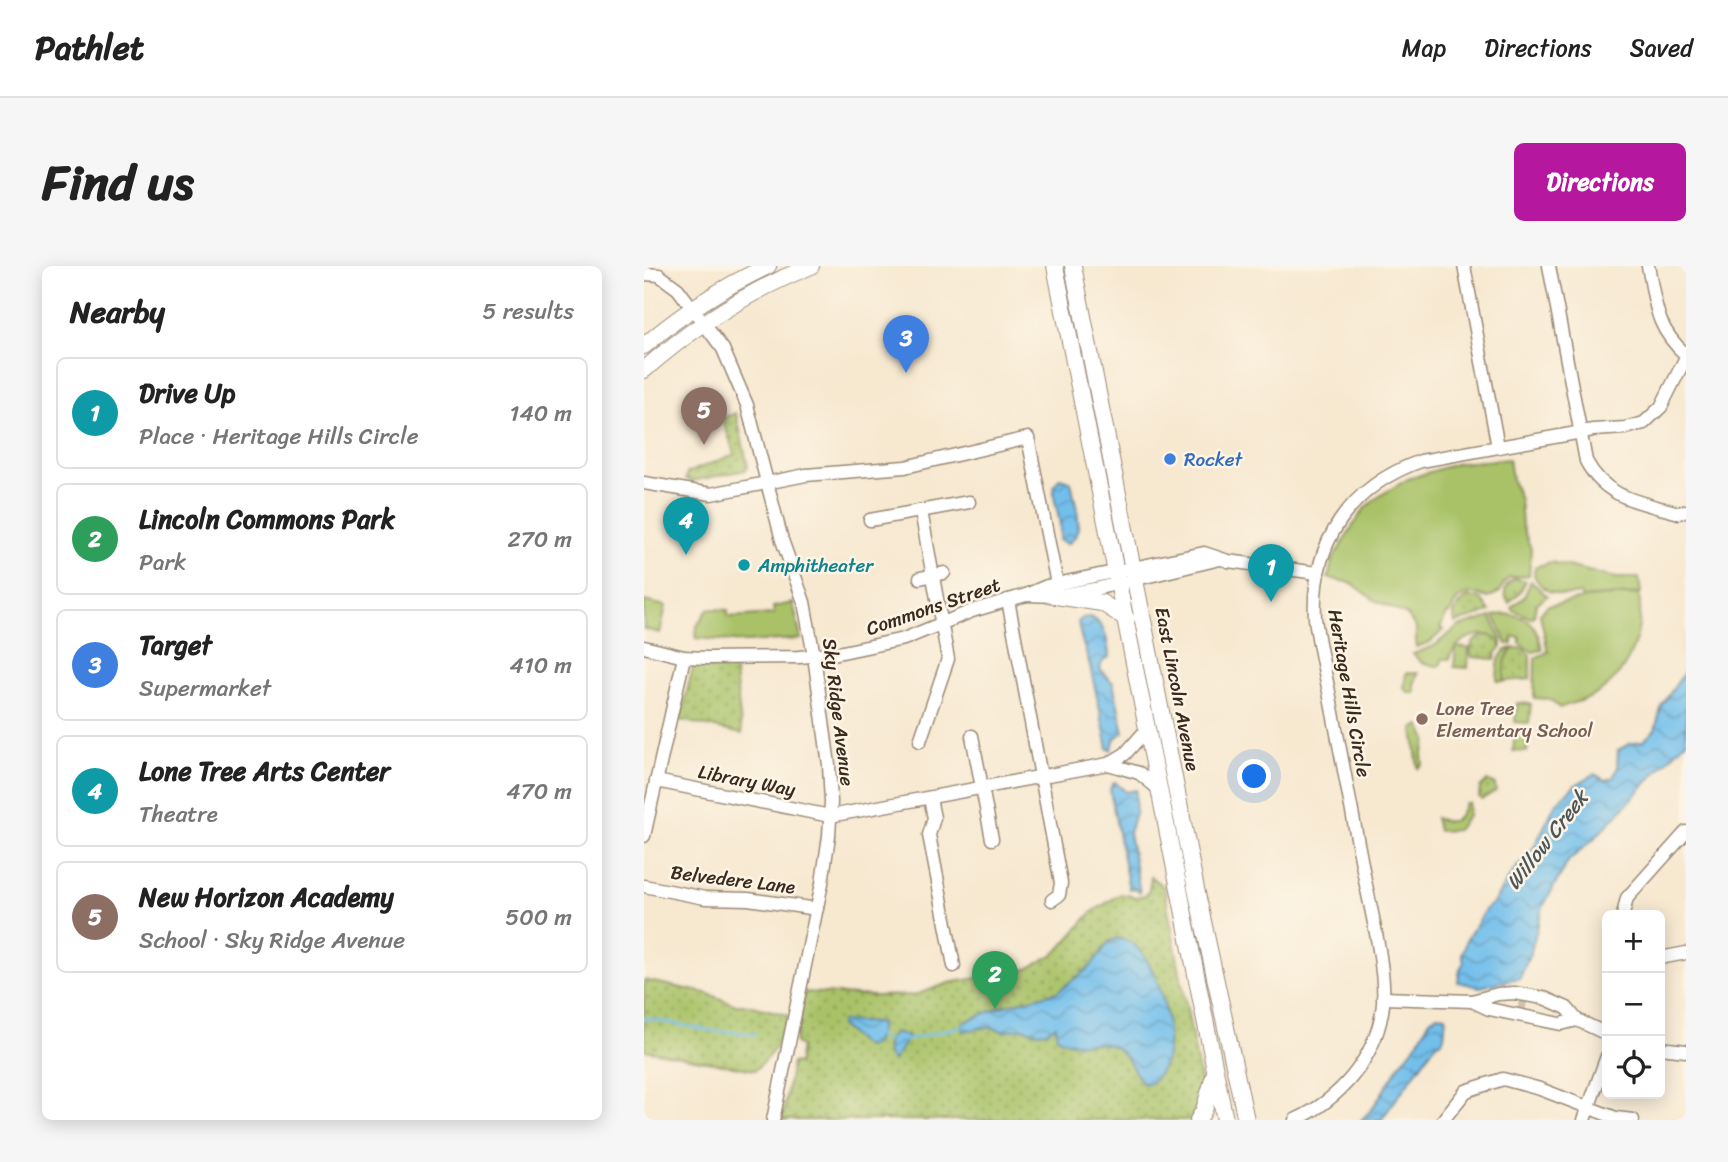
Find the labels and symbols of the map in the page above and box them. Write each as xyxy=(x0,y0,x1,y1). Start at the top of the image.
pin: 3 xyxy=(883,315,929,373)
pin: 5 xyxy=(681,387,727,445)
place label: Rocket xyxy=(1184,443,1244,476)
marker: Rocket xyxy=(1162,451,1178,467)
pin: 4 xyxy=(663,497,709,555)
pin: 1 xyxy=(1248,544,1294,602)
place label: Amphitheater xyxy=(757,549,874,582)
marker: Amphitheater xyxy=(736,557,752,573)
street label: Commons Street xyxy=(862,568,1005,645)
street label: East Lincoln Avenue xyxy=(1145,604,1210,774)
street label: Heritage Hills Circle xyxy=(1318,606,1381,780)
street label: Sky Ridge Avenue xyxy=(813,636,864,788)
place label: Lone Tree Elementary School xyxy=(1436,692,1593,747)
marker: Lone Tree Elementary School xyxy=(1414,711,1430,727)
street label: Library Way xyxy=(695,755,798,806)
your location xyxy=(1237,759,1271,793)
water label: Willow Creek xyxy=(1496,779,1600,898)
street label: Belvedere Lane xyxy=(669,855,797,903)
pin: 2 xyxy=(972,951,1018,1009)

